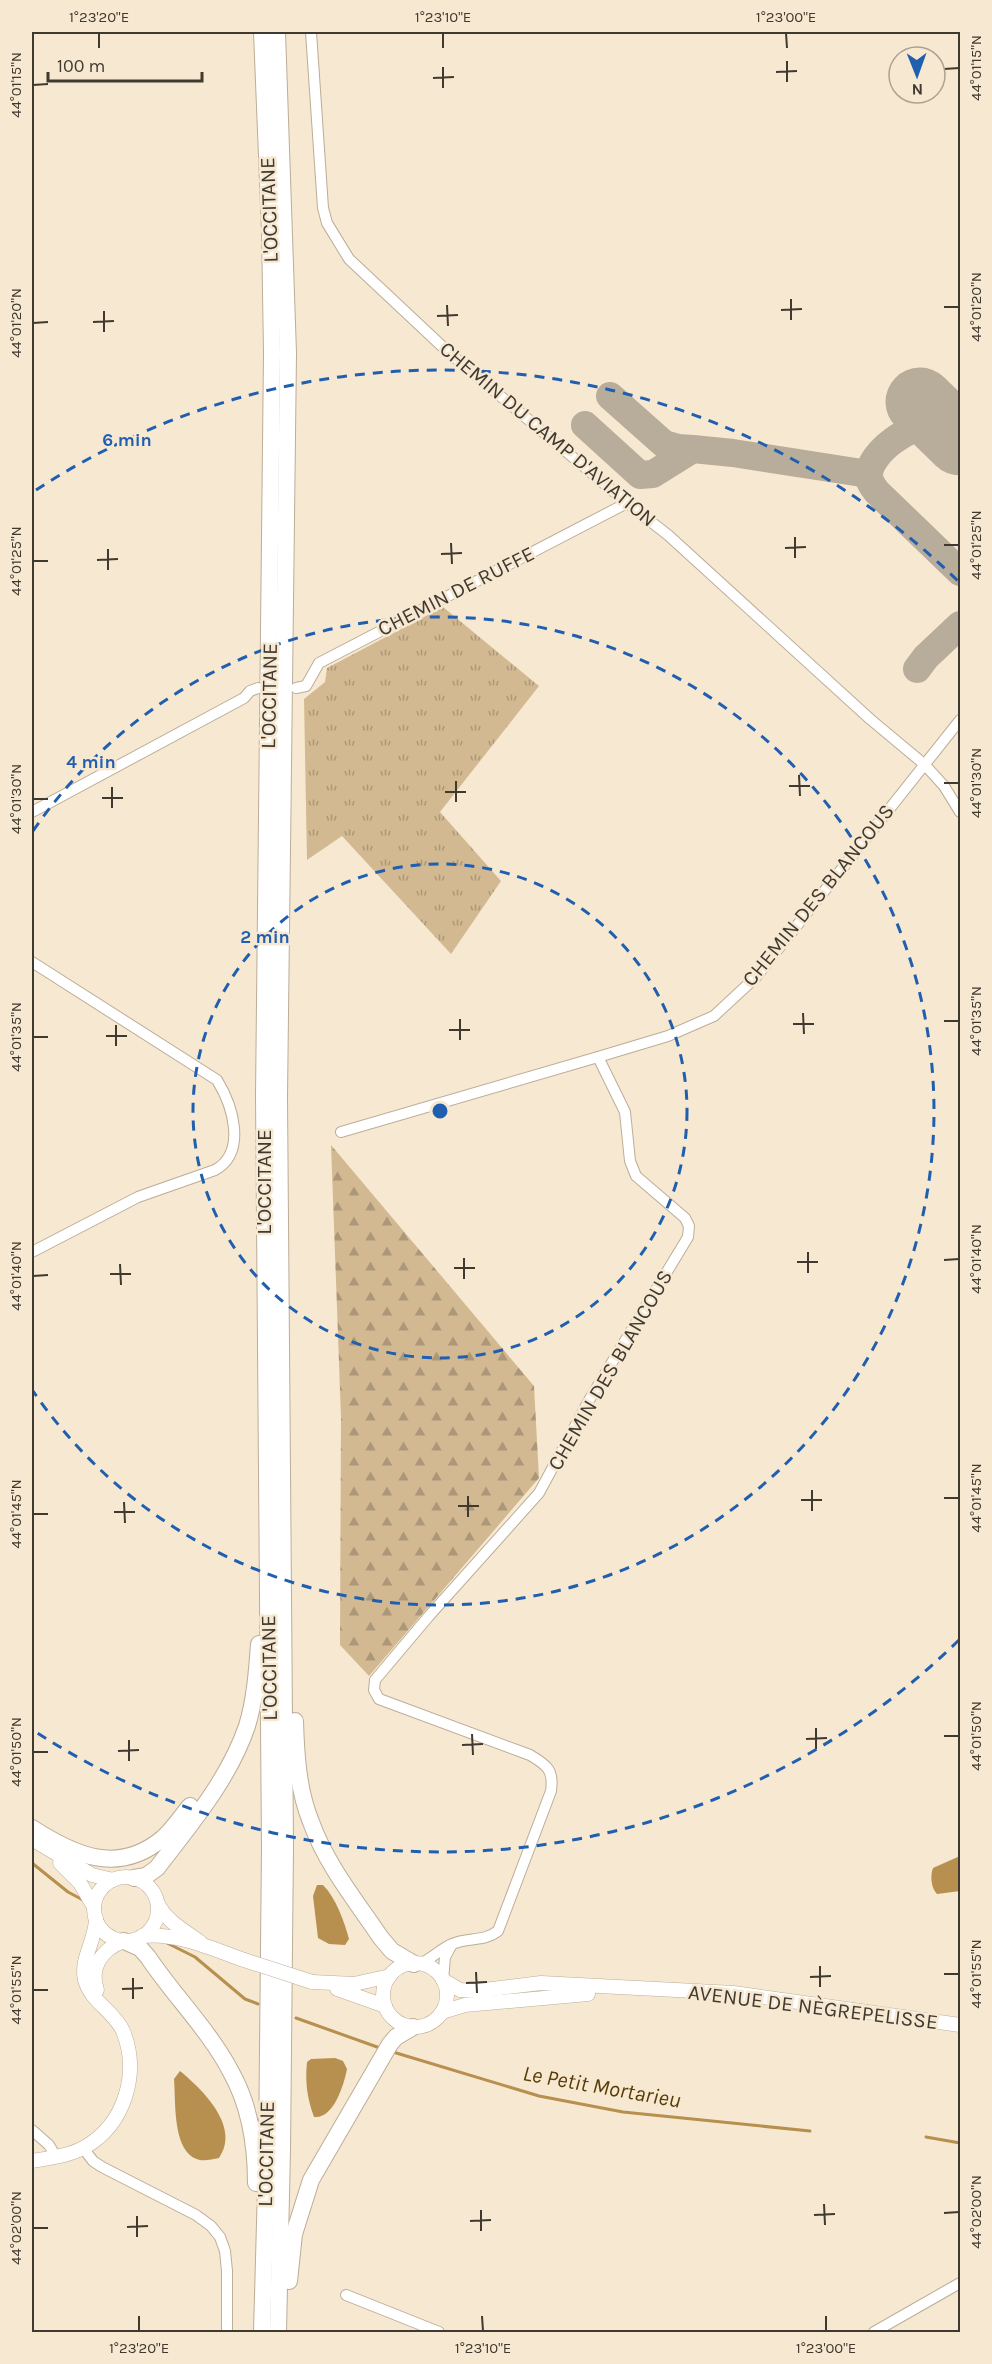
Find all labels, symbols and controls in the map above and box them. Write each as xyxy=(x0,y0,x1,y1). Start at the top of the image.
text: 1°23'20"E xyxy=(69,8,129,26)
text: 1°23'10"E xyxy=(415,8,471,26)
text: 1°23'00"E xyxy=(756,8,816,26)
text: 44°01'15"N xyxy=(967,35,985,101)
scale bar xyxy=(48,45,202,83)
north arrow xyxy=(887,45,947,105)
text: 44°01'15"N xyxy=(7,52,25,118)
text: 100 m xyxy=(57,55,105,77)
text: N xyxy=(911,80,923,99)
street label: L'OCCITANE xyxy=(255,157,283,263)
text: 44°01'20"N xyxy=(967,272,985,342)
text: 44°01'20"N xyxy=(7,288,25,358)
street label: CHEMIN DU CAMP D'AVIATION xyxy=(435,336,661,532)
text: 6 min xyxy=(102,429,152,451)
text: 44°01'25"N xyxy=(967,510,985,580)
text: 44°01'25"N xyxy=(7,526,25,596)
street label: CHEMIN DE RUFFE xyxy=(374,541,538,641)
street label: L'OCCITANE xyxy=(256,643,282,749)
text: 44°01'30"N xyxy=(967,748,985,818)
text: 4 min xyxy=(66,751,116,773)
text: 44°01'30"N xyxy=(7,764,25,834)
street label: CHEMIN DES BLANCOUS xyxy=(737,799,899,991)
text: 2 min xyxy=(240,926,290,948)
text: 44°01'35"N xyxy=(967,986,985,1056)
text: 44°01'35"N xyxy=(7,1002,25,1072)
centre of rings xyxy=(430,1101,450,1121)
street label: L'OCCITANE xyxy=(252,1129,276,1235)
text: 44°01'40"N xyxy=(967,1224,985,1294)
text: 44°01'40"N xyxy=(7,1241,25,1311)
street label: CHEMIN DES BLANCOUS xyxy=(543,1266,677,1474)
text: 44°01'45"N xyxy=(967,1463,985,1533)
text: 44°01'45"N xyxy=(7,1479,25,1549)
street label: L'OCCITANE xyxy=(256,1615,282,1721)
text: 44°01'50"N xyxy=(967,1701,985,1771)
text: 44°01'50"N xyxy=(7,1717,25,1787)
text: 44°01'55"N xyxy=(967,1939,985,2009)
text: 44°01'55"N xyxy=(7,1955,25,2025)
street label: AVENUE DE NÈGREPELISSE xyxy=(687,1980,939,2034)
water label: Le Petit Mortarieu xyxy=(521,2060,683,2114)
street label: L'OCCITANE xyxy=(253,2101,279,2207)
text: 44°02'00"N xyxy=(967,2175,985,2249)
text: 44°02'00"N xyxy=(7,2191,25,2265)
text: 1°23'20"E xyxy=(109,2339,169,2357)
text: 1°23'10"E xyxy=(455,2339,511,2357)
text: 1°23'00"E xyxy=(796,2339,856,2357)

